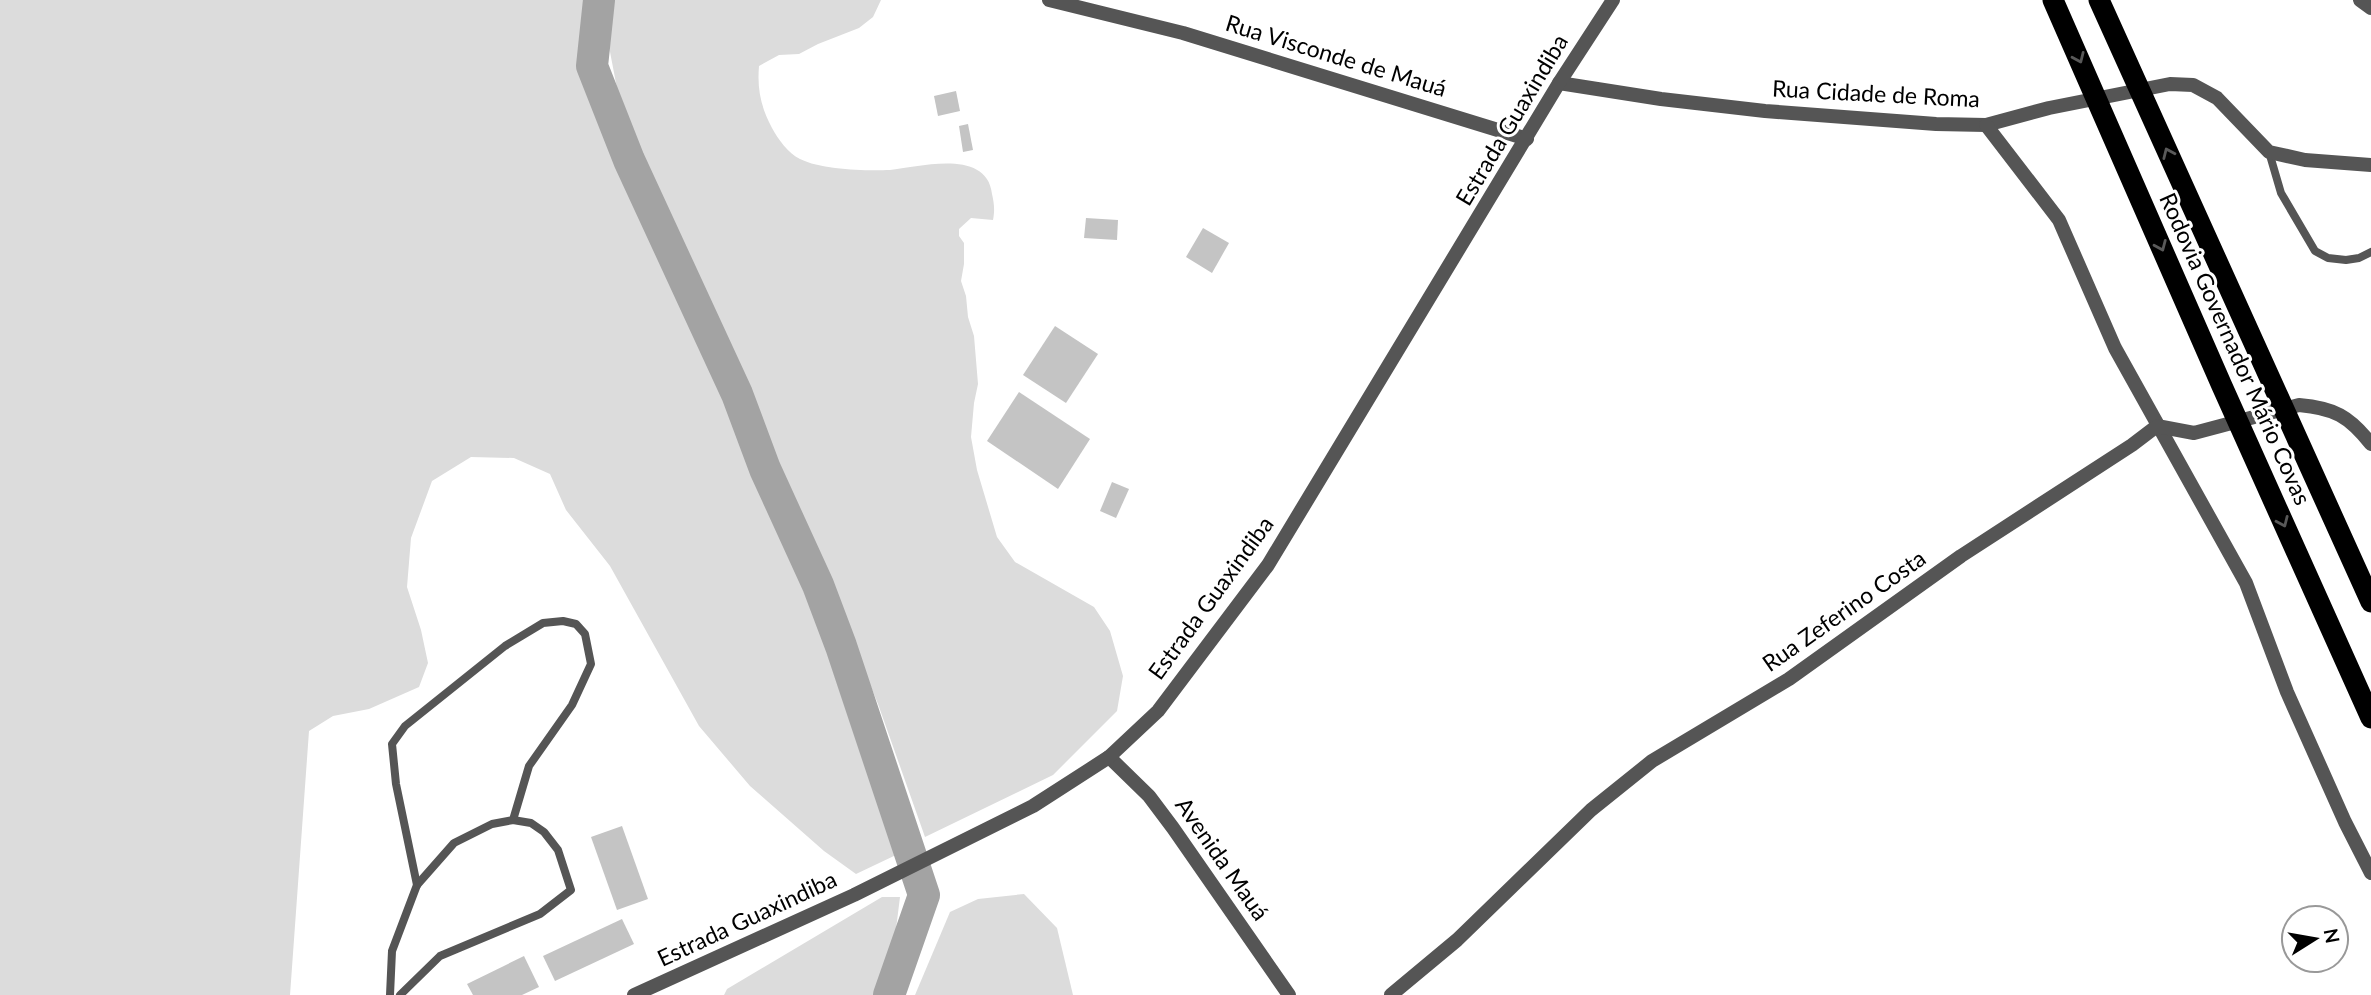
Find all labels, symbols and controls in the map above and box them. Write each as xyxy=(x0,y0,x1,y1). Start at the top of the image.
street label: Rua Visconde de Mauá xyxy=(1222,8,1450,102)
street label: Estrada Guaxindiba xyxy=(1449,29,1573,210)
one-way arrow xyxy=(2071,51,2085,63)
street label: Rua Cidade de Roma xyxy=(1771,74,1981,112)
one-way arrow xyxy=(2162,147,2176,160)
street label: Rodovia Governador Mário Covas xyxy=(2154,188,2318,509)
one-way arrow xyxy=(2153,240,2167,252)
street label: Estrada Guaxindiba xyxy=(1142,511,1279,684)
one-way arrow xyxy=(2275,515,2289,527)
street label: Rua Zeferino Costa xyxy=(1756,543,1930,677)
street label: Avenida Mauá xyxy=(1170,792,1275,925)
street label: Estrada Guaxindiba xyxy=(653,864,841,972)
north arrow xyxy=(2280,904,2350,974)
text: N xyxy=(2319,926,2345,945)

